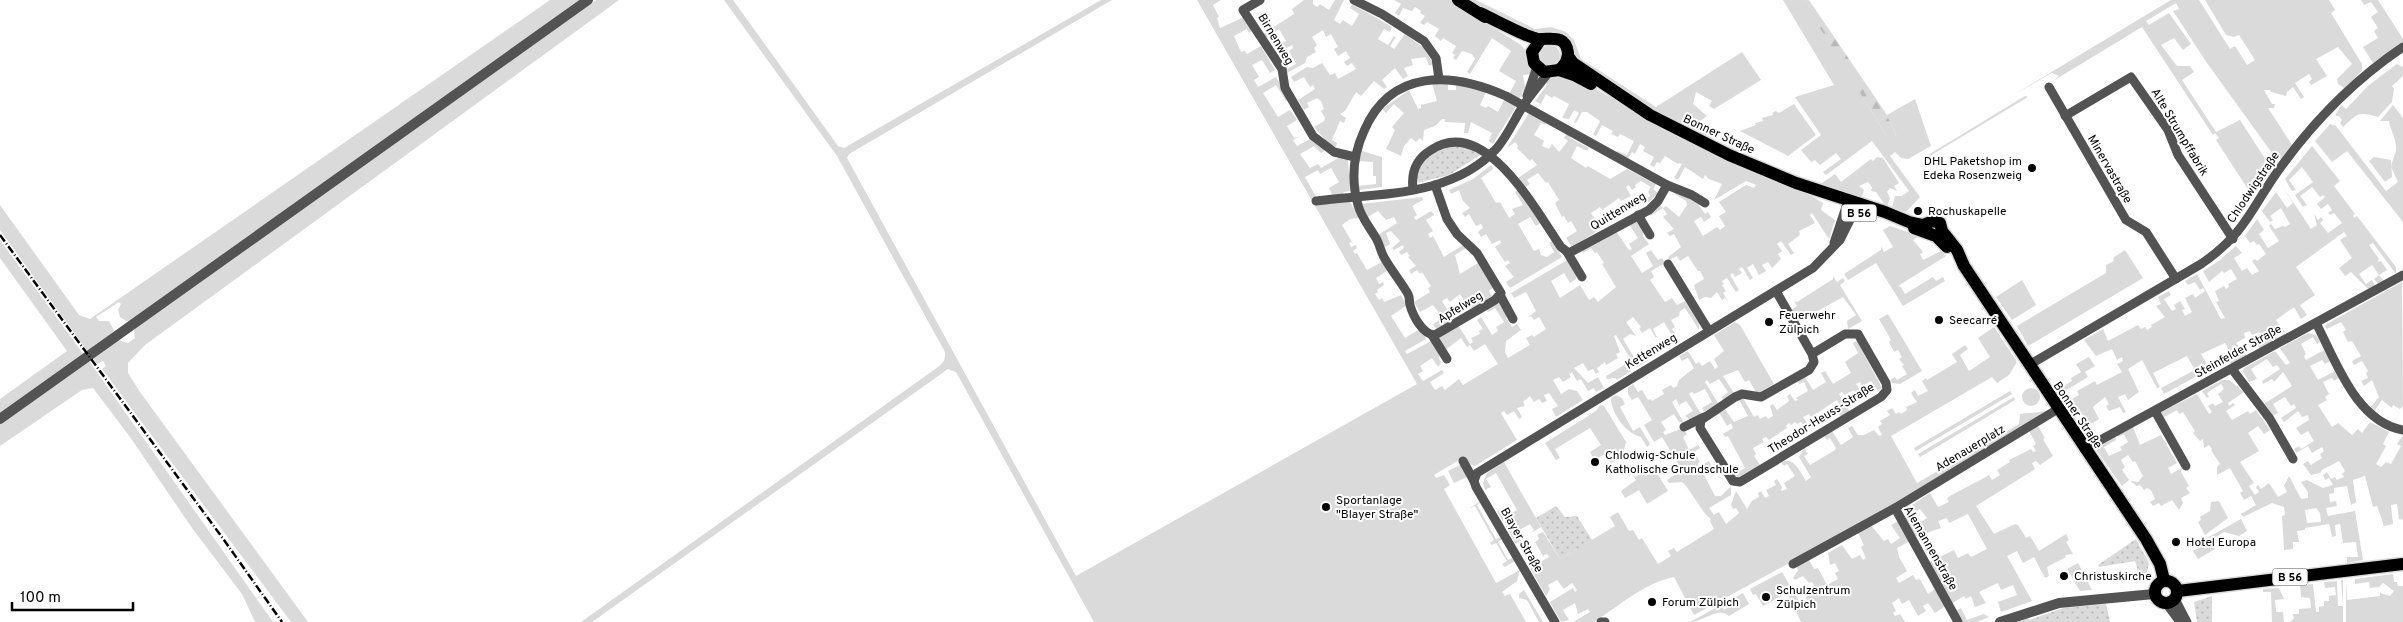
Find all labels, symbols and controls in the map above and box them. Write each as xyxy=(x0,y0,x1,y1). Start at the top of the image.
street label: Birnenweg xyxy=(1253,11,1297,68)
street label: Alte Strumpffabrik xyxy=(2147,86,2212,179)
street label: Bonner Straße xyxy=(1680,111,1757,159)
street label: Minervastraße xyxy=(2083,132,2135,207)
street label: Chlodwigstraße xyxy=(2224,149,2284,226)
place label: DHL Paketshop im Edeka Rosenzweig xyxy=(1923,154,2022,184)
marker: DHL Paketshop im Edeka Rosenzweig xyxy=(2026,162,2038,174)
street label: Quittenweg xyxy=(1588,189,1649,235)
road number: B 56 xyxy=(1842,204,1876,222)
place label: Rochuskapelle xyxy=(1928,204,2006,220)
marker: Rochuskapelle xyxy=(1912,205,1924,217)
street label: Apfelweg xyxy=(1435,288,1486,328)
place label: Feuerwehr Zülpich xyxy=(1779,308,1836,338)
place label: Seecarré xyxy=(1949,313,1997,329)
marker: Seecarré xyxy=(1933,314,1945,326)
marker: Feuerwehr Zülpich xyxy=(1763,316,1775,328)
street label: Steinfelder Straße xyxy=(2192,321,2285,382)
street label: Kettenweg xyxy=(1623,330,1680,374)
street label: Bonner Straße xyxy=(2049,379,2105,452)
street label: Theodor-Heuss-Straße xyxy=(1765,380,1878,458)
street label: Adenauerplatz xyxy=(1933,422,2008,476)
place label: Chlodwig-Schule Katholische Grundschule xyxy=(1605,448,1739,478)
marker: Chlodwig-Schule Katholische Grundschule xyxy=(1589,456,1601,468)
place label: Sportanlage "Blayer Straße" xyxy=(1336,493,1418,523)
marker: Sportanlage "Blayer Straße" xyxy=(1320,501,1332,513)
street label: Alemannenstraße xyxy=(1899,503,1961,594)
street label: Blayer Straße xyxy=(1496,505,1546,576)
place label: Hotel Europa xyxy=(2186,535,2256,551)
marker: Hotel Europa xyxy=(2170,536,2182,548)
road number: B 56 xyxy=(2272,568,2308,586)
place label: Christuskirche xyxy=(2074,569,2152,585)
marker: Christuskirche xyxy=(2058,570,2070,582)
scale bar xyxy=(12,580,134,612)
place label: Schulzentrum Zülpich xyxy=(1776,583,1850,613)
text: 100 m xyxy=(20,589,61,608)
marker: Schulzentrum Zülpich xyxy=(1760,591,1772,603)
place label: Forum Zülpich xyxy=(1662,595,1739,611)
marker: Forum Zülpich xyxy=(1646,596,1658,608)

